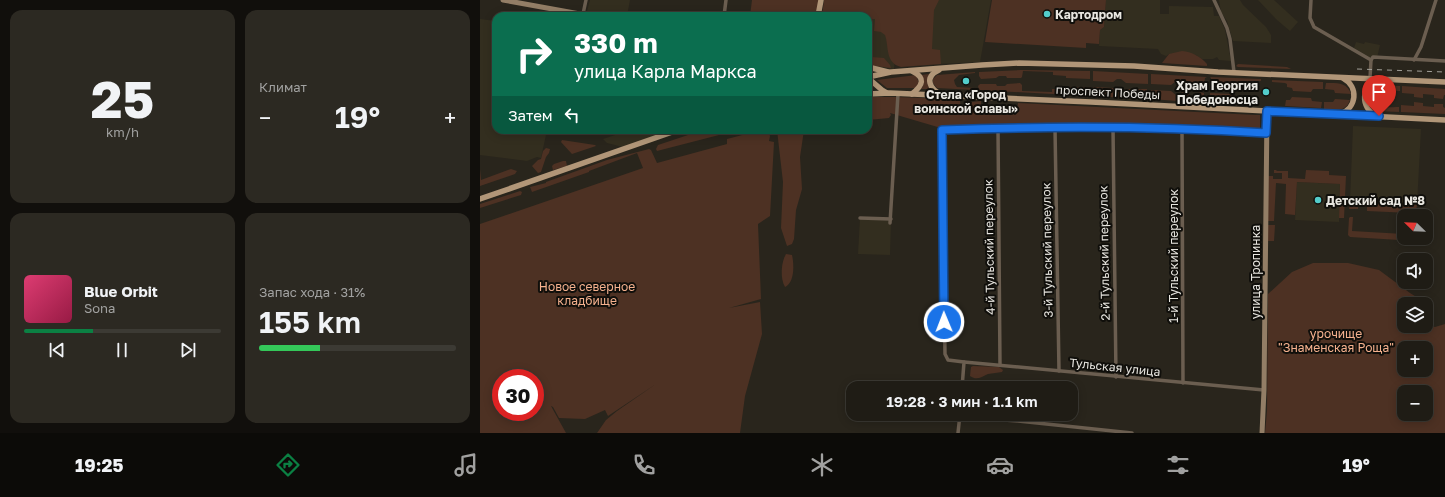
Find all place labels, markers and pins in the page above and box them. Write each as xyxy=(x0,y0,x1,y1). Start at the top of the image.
place label: Картодром xyxy=(1055,7,1122,22)
marker: Картодром xyxy=(1042,9,1052,19)
pin xyxy=(1362,75,1396,116)
marker: Стела «Город воинской славы» xyxy=(961,76,971,86)
place label: Храм Георгия Победоносца xyxy=(1176,78,1258,107)
place label: Стела «Город воинской славы» xyxy=(914,87,1018,116)
marker: Храм Георгия Победоносца xyxy=(1261,87,1271,97)
place label: Детский сад №8 xyxy=(1326,193,1425,208)
marker: Детский сад №8 xyxy=(1313,195,1323,205)

